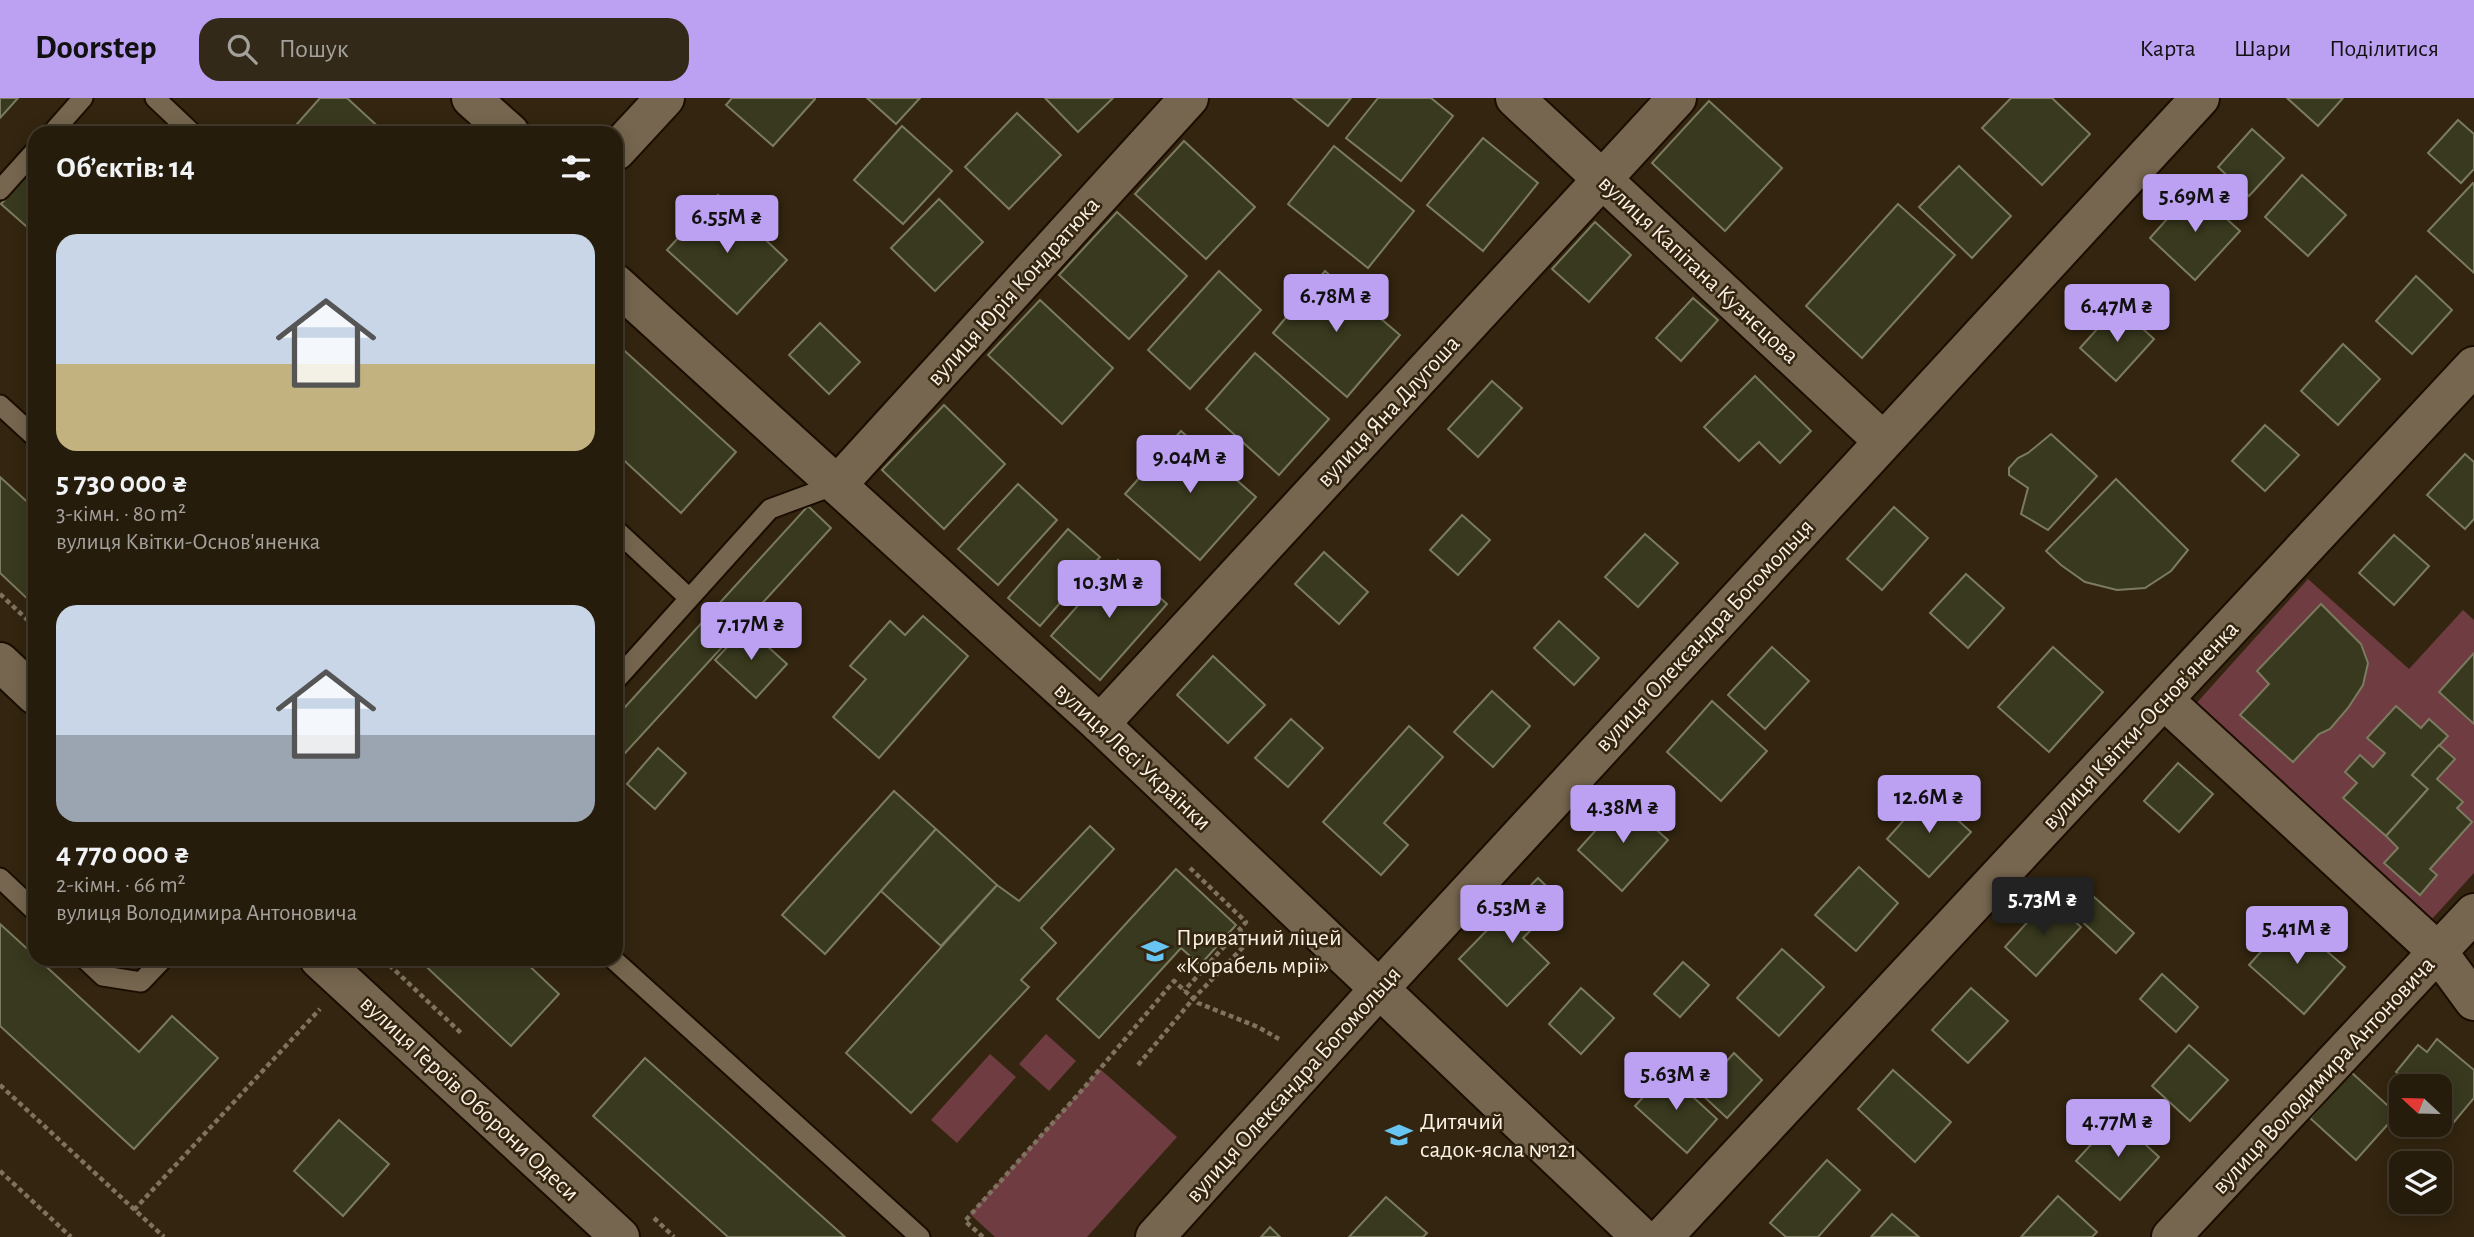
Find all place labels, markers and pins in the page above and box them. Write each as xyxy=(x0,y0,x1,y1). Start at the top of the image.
pin: 5.69M ₴ xyxy=(2130,174,2260,234)
pin: 6.55M ₴ xyxy=(662,195,792,255)
pin: 6.78M ₴ xyxy=(1271,274,1401,334)
pin: 6.47M ₴ xyxy=(2052,285,2182,344)
pin: 9.04M ₴ xyxy=(1125,436,1255,495)
pin: 10.3M ₴ xyxy=(1044,560,1174,620)
pin: 7.17M ₴ xyxy=(686,602,816,662)
pin: 12.6M ₴ xyxy=(1864,776,1994,835)
pin: 4.38M ₴ xyxy=(1558,786,1688,845)
pin: 5.73M ₴ xyxy=(1978,878,2108,937)
pin: 6.53M ₴ xyxy=(1447,886,1577,945)
pin: 5.41M ₴ xyxy=(2232,906,2362,966)
place label: Приватний ліцей «Корабель мрії» xyxy=(1176,926,1342,978)
school or university icon: Приватний ліцей «Корабель мрії» xyxy=(1140,936,1170,966)
pin: 5.63M ₴ xyxy=(1611,1052,1741,1112)
pin: 4.77M ₴ xyxy=(2053,1100,2183,1159)
place label: Дитячий садок-ясла №121 xyxy=(1420,1110,1577,1162)
school or university icon: Дитячий садок-ясла №121 xyxy=(1384,1120,1414,1150)

